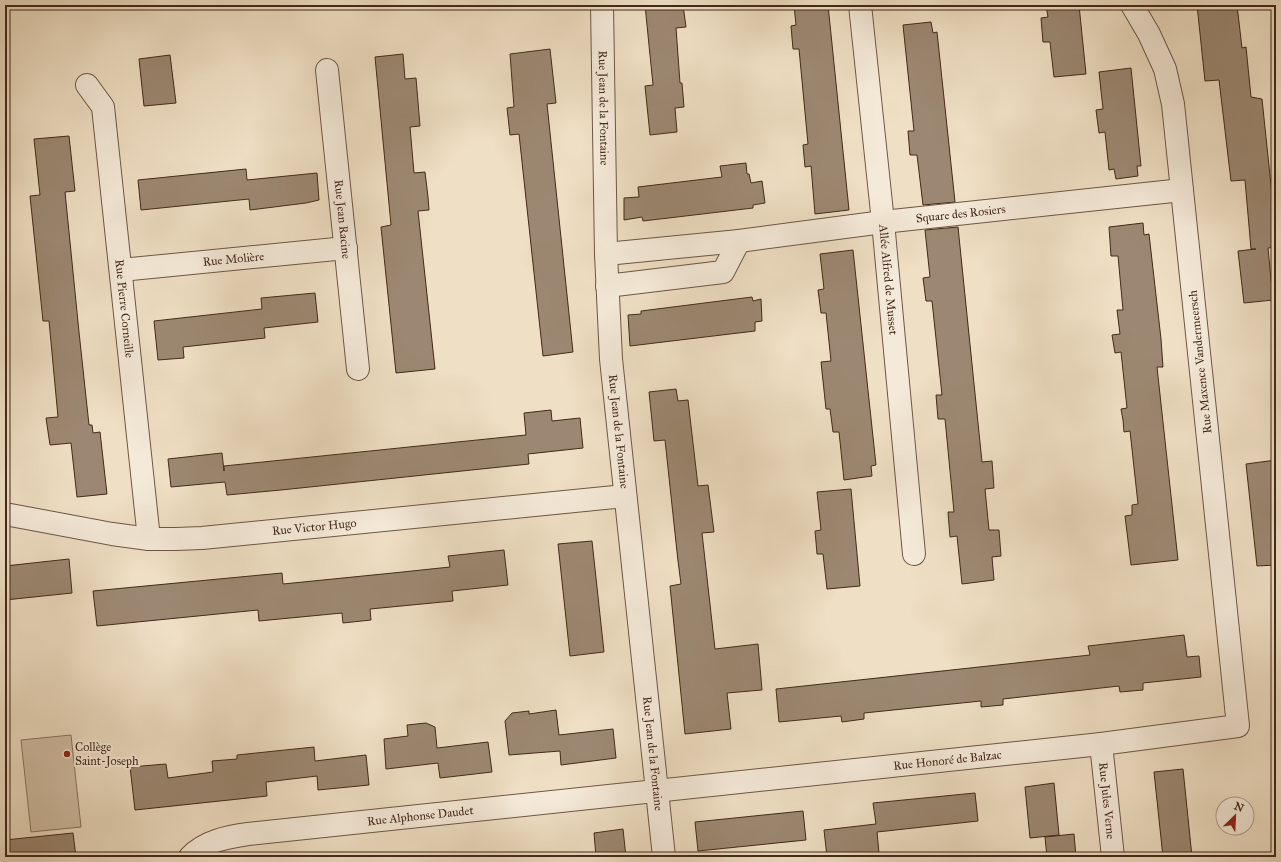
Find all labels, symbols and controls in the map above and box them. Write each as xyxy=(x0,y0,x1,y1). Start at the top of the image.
street label: Rue Jean de la Fontaine xyxy=(595,50,612,166)
street label: Rue Jean Racine xyxy=(331,179,354,259)
street label: Square des Rosiers xyxy=(915,202,1006,226)
street label: Allée Alfred de Musset xyxy=(876,223,901,336)
street label: Rue Molière xyxy=(202,249,265,269)
street label: Rue Pierre Corneille xyxy=(112,259,137,359)
street label: Rue Maxence Vandermeersch xyxy=(1185,289,1215,434)
street label: Rue Jean de la Fontaine xyxy=(606,374,632,489)
street label: Rue Victor Hugo xyxy=(271,516,357,538)
street label: Rue Jean de la Fontaine xyxy=(640,696,666,812)
place label: Collège Saint-Joseph xyxy=(75,740,139,769)
street label: Rue Honoré de Balzac xyxy=(893,748,1002,773)
marker: Collège Saint-Joseph xyxy=(62,749,72,759)
street label: Rue Jules Verne xyxy=(1096,762,1118,840)
north arrow xyxy=(1215,796,1255,836)
text: N xyxy=(1232,799,1246,815)
street label: Rue Alphonse Daudet xyxy=(366,803,475,828)

